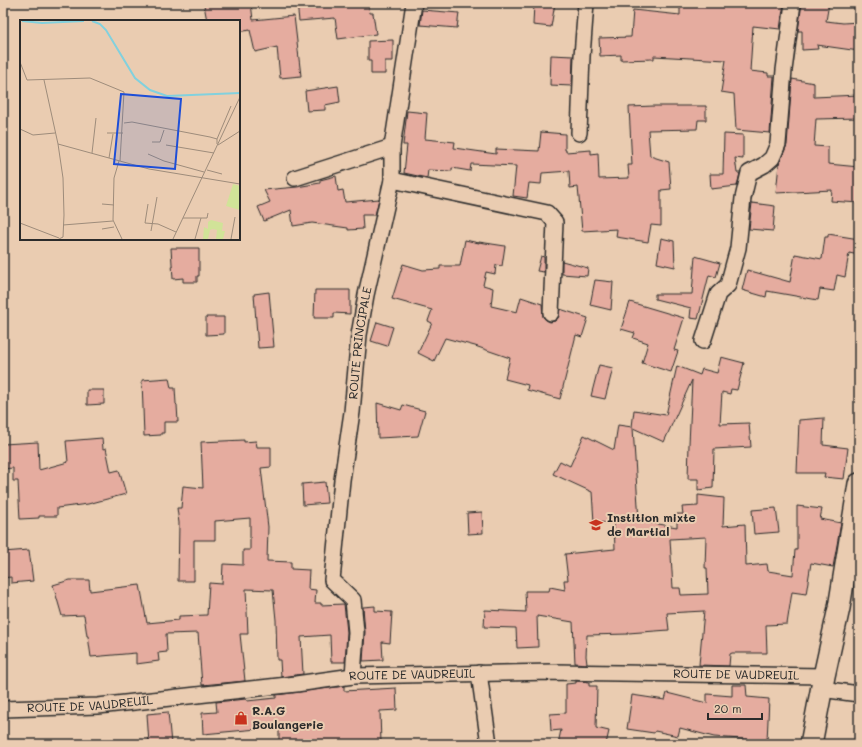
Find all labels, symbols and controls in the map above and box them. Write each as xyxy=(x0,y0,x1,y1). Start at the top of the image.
inset map xyxy=(20,20,240,240)
street label: ROUTE PRINCIPALE xyxy=(344,285,375,400)
place label: Instition mixte de Martial xyxy=(607,509,696,539)
school or university icon: Instition mixte de Martial xyxy=(588,517,604,533)
street label: ROUTE DE VAUDREUIL xyxy=(348,665,476,683)
street label: ROUTE DE VAUDREUIL xyxy=(673,665,800,683)
street label: ROUTE DE VAUDREUIL xyxy=(27,691,154,715)
scale bar xyxy=(708,695,762,721)
text: 20 m xyxy=(714,700,742,716)
place label: R.A.G Boulangerie xyxy=(252,702,324,732)
shop icon: R.A.G Boulangerie xyxy=(233,710,249,726)

